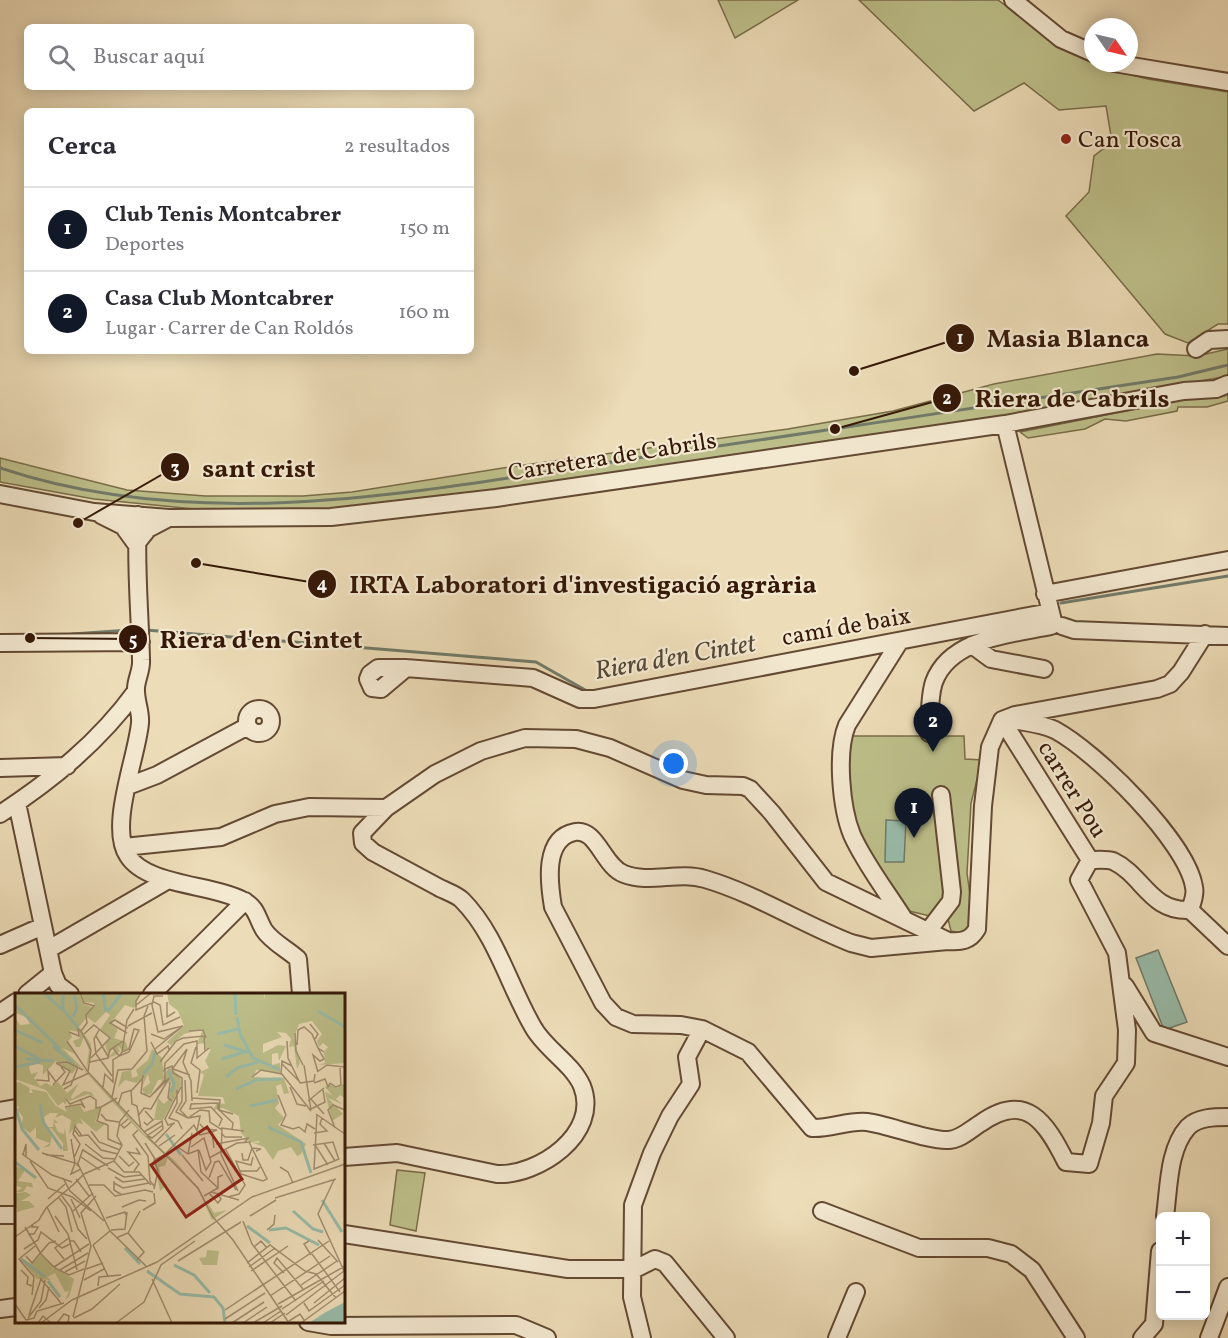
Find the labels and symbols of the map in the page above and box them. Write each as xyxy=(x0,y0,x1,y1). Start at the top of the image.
north arrow xyxy=(1084,18,1138,72)
place label: Can Tosca xyxy=(1078,124,1182,158)
marker: Can Tosca xyxy=(1059,132,1073,146)
callout: Masia Blanca xyxy=(945,316,1162,360)
text: Masia Blanca xyxy=(986,322,1150,358)
text: 1 xyxy=(956,327,964,352)
callout: Riera de Cabrils xyxy=(932,376,1181,420)
text: Riera de Cabrils xyxy=(974,382,1170,418)
text: 2 xyxy=(942,387,952,412)
street label: Carretera de Cabrils xyxy=(506,425,719,491)
callout: sant crist xyxy=(160,445,328,489)
text: sant crist xyxy=(202,452,316,488)
text: 3 xyxy=(170,457,180,482)
callout: IRTA Laboratori d'investigació agrària xyxy=(307,562,829,606)
text: IRTA Laboratori d'investigació agrària xyxy=(349,568,817,604)
text: 4 xyxy=(317,573,328,598)
street label: camí de baix xyxy=(779,600,914,656)
callout: Riera d'en Cintet xyxy=(118,617,374,661)
text: Riera d'en Cintet xyxy=(160,623,363,659)
water label: Riera d'en Cintet xyxy=(592,626,759,690)
text: 5 xyxy=(129,629,137,654)
pin: 2 xyxy=(914,702,952,752)
street label: carrer Pou xyxy=(1028,735,1115,845)
your location xyxy=(659,749,688,778)
pin: 1 xyxy=(894,788,934,838)
inset map xyxy=(15,993,345,1323)

